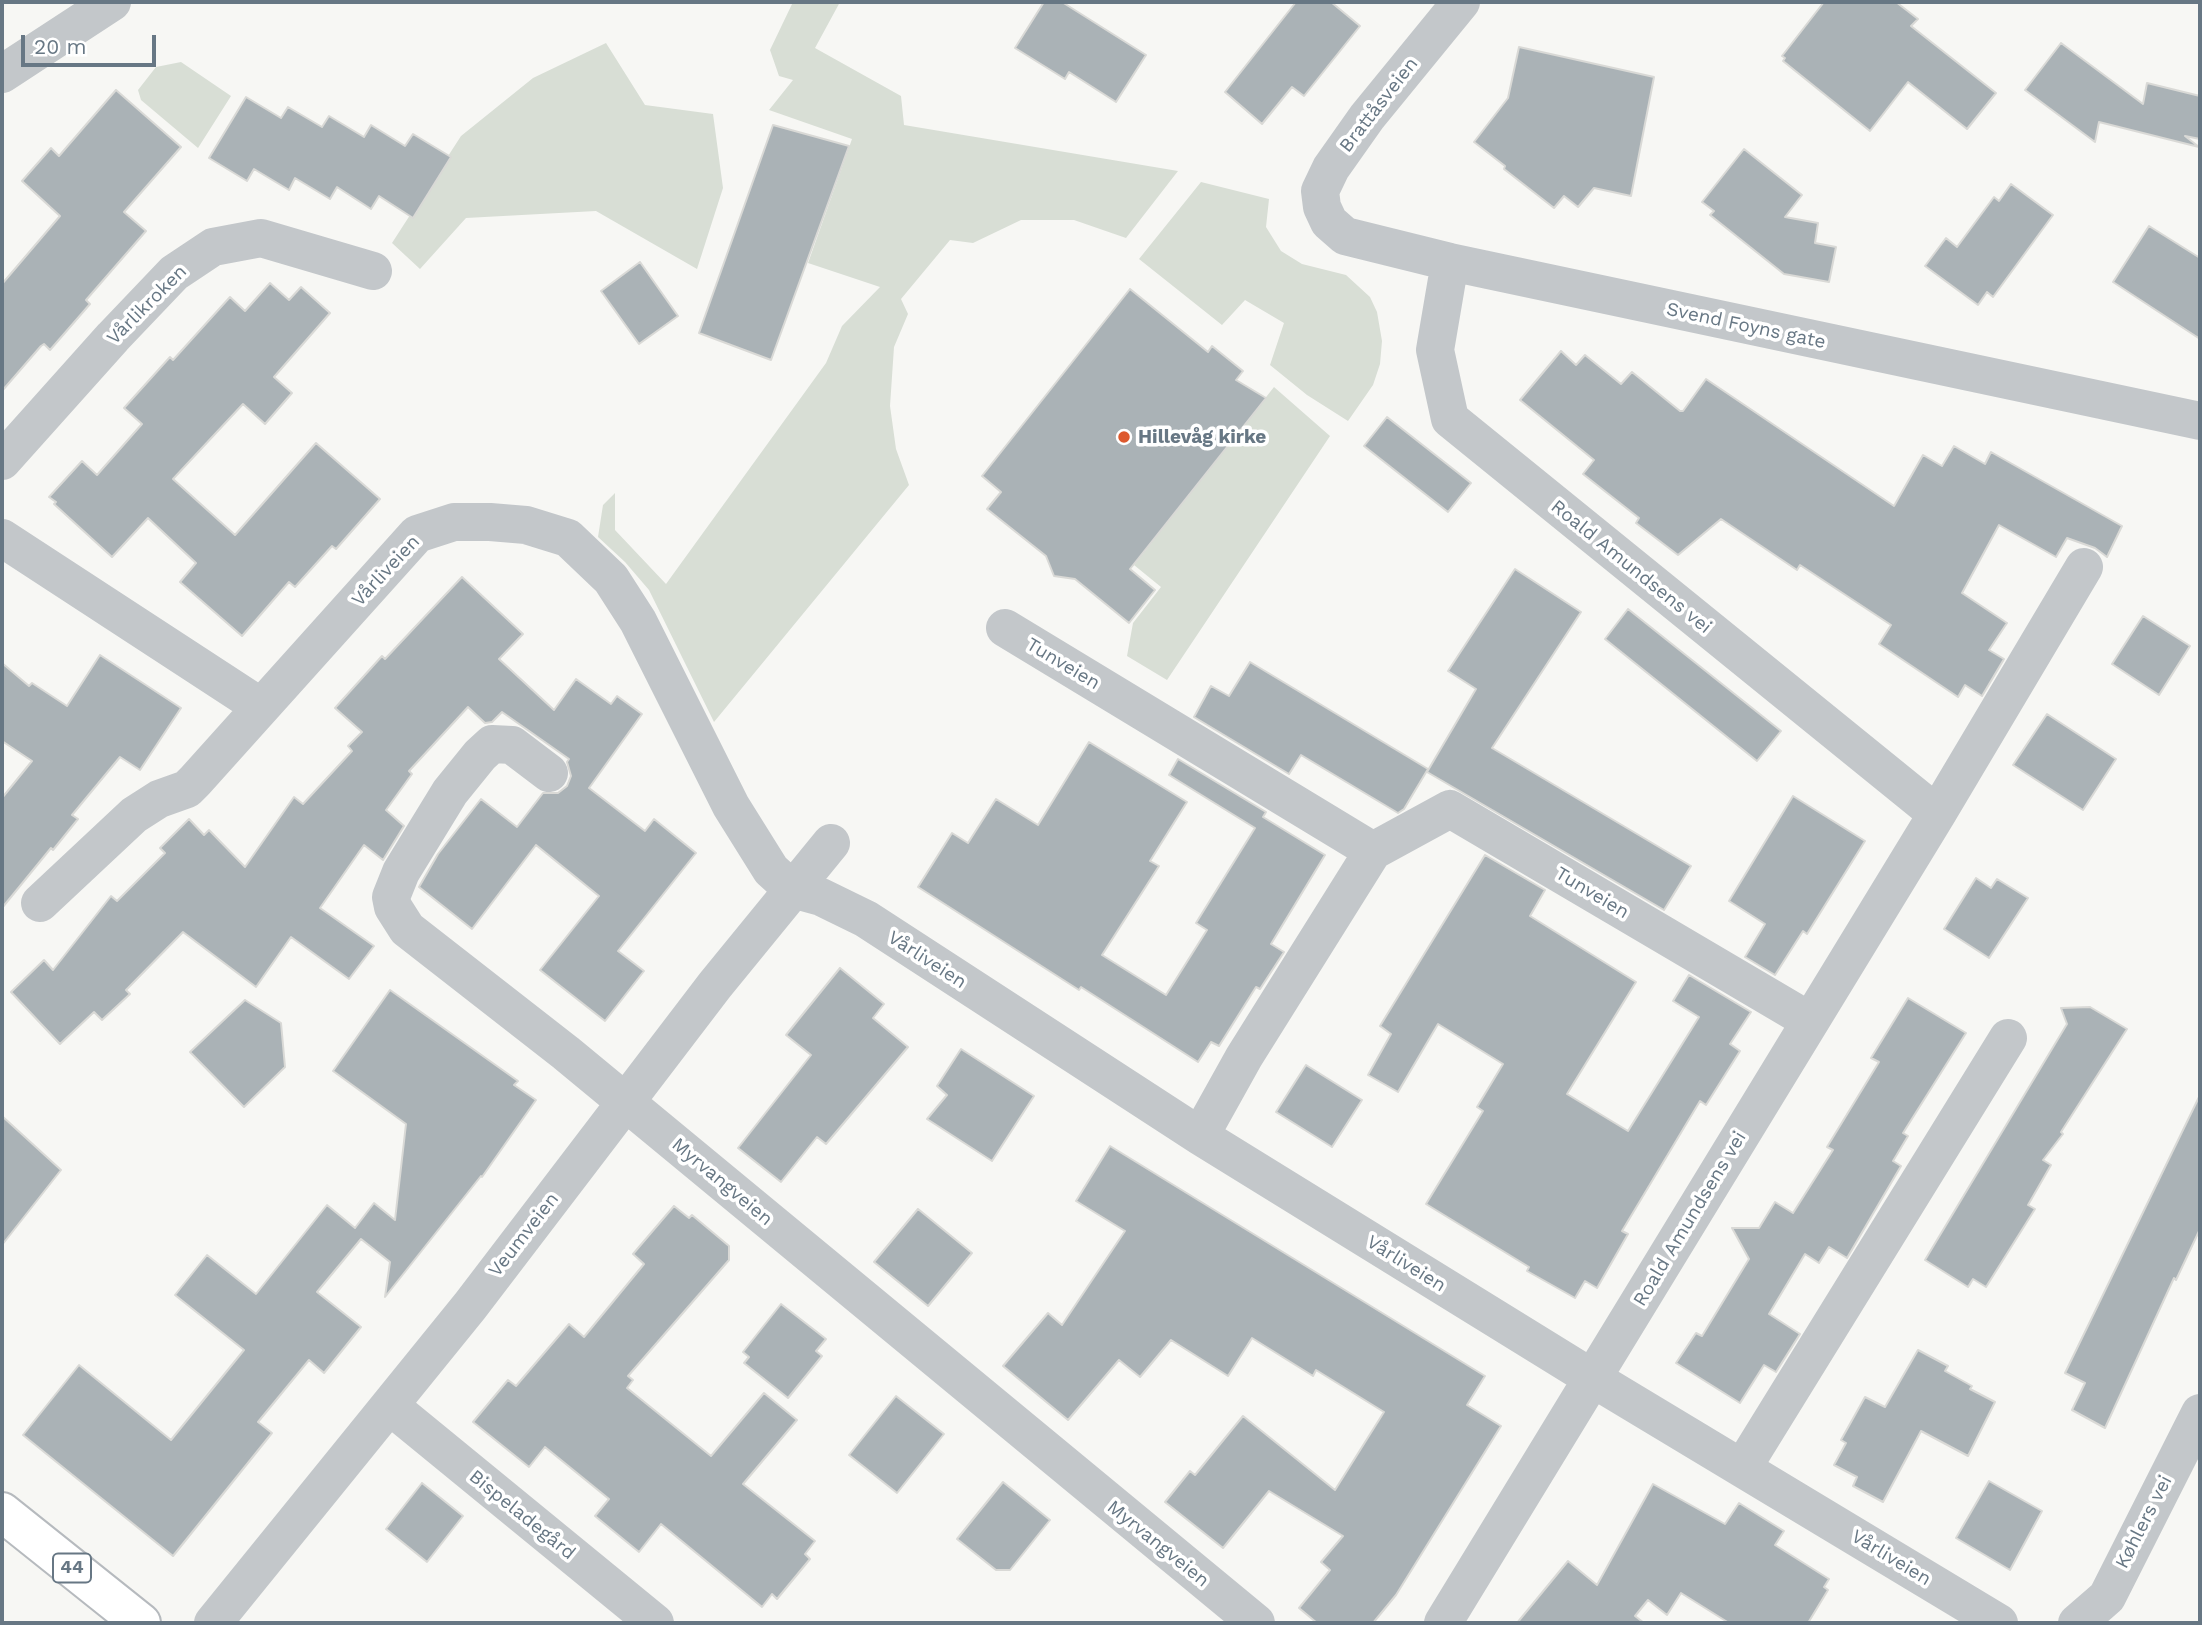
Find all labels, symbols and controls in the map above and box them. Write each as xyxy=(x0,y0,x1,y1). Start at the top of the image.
scale bar xyxy=(24,21,159,65)
text: 20 m xyxy=(34,34,86,59)
street label: Brattåsveien xyxy=(1335,53,1423,157)
street label: Vårlikroken xyxy=(102,260,192,350)
street label: Svend Foyns gate xyxy=(1664,298,1828,354)
place label: Hillevåg kirke xyxy=(1138,426,1266,448)
marker: Hillevåg kirke xyxy=(1116,429,1132,445)
street label: Roald Amundsens vei xyxy=(1546,495,1716,639)
street label: Vårliveien xyxy=(347,531,425,611)
street label: Tunveien xyxy=(1022,633,1104,695)
street label: Tunveien xyxy=(1551,862,1633,924)
street label: Vårliveien xyxy=(883,926,971,994)
street label: Roald Amundsens vei xyxy=(1629,1127,1751,1311)
street label: Myrvangveien xyxy=(667,1133,777,1231)
street label: Veumveien xyxy=(484,1188,564,1282)
street label: Vårliveien xyxy=(1362,1231,1450,1297)
street label: Bispeladegård xyxy=(464,1465,580,1565)
street label: Køhlers vei xyxy=(2111,1472,2177,1572)
street label: Myrvangveien xyxy=(1102,1496,1214,1592)
street label: Vårliveien xyxy=(1847,1525,1935,1591)
road number: 44 xyxy=(53,1554,91,1582)

